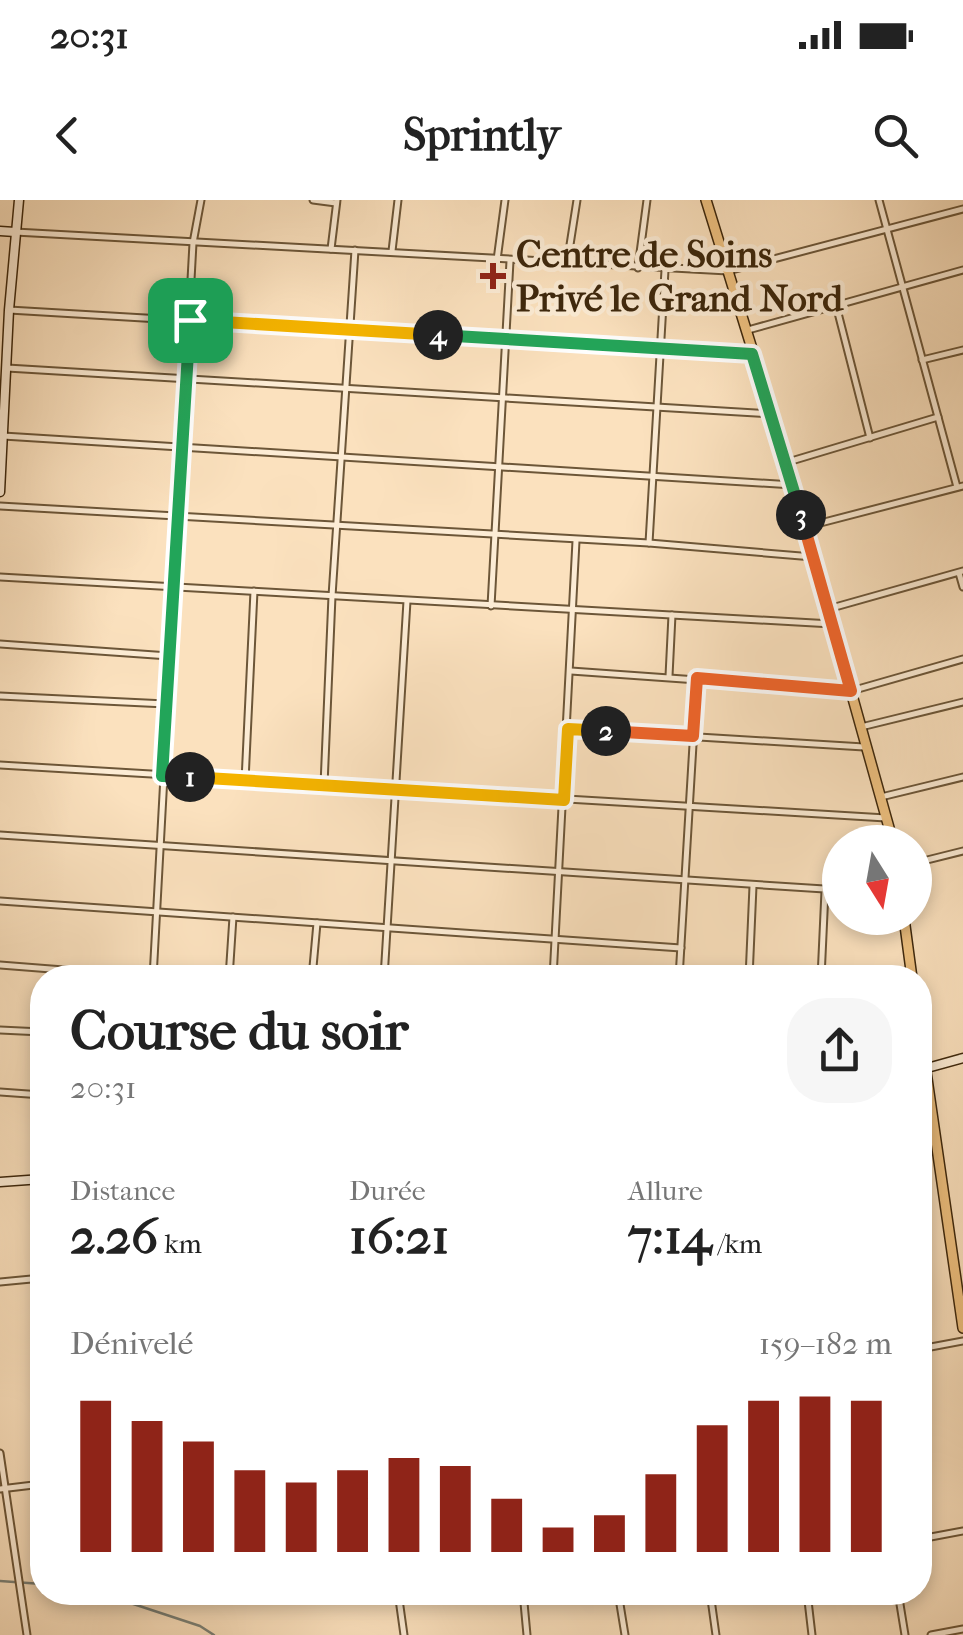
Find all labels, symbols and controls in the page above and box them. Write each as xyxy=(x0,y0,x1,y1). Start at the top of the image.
text: 20:31 xyxy=(50,13,129,58)
icon: back xyxy=(40,108,95,163)
icon: search xyxy=(868,108,923,163)
text: Sprintly xyxy=(403,109,560,162)
place label: Centre de Soins Privé le Grand Nord xyxy=(516,232,844,321)
marker: Centre de Soins Privé le Grand Nord xyxy=(480,263,506,289)
pin xyxy=(148,278,233,363)
icon: arrive xyxy=(163,293,218,348)
pin: 4 xyxy=(413,310,463,360)
text: 4 xyxy=(430,318,446,351)
pin: 3 xyxy=(776,490,826,540)
text: 3 xyxy=(795,498,807,531)
pin: 2 xyxy=(581,706,631,756)
text: 2 xyxy=(599,714,613,747)
pin: 1 xyxy=(165,752,215,802)
text: 1 xyxy=(185,760,195,793)
north arrow xyxy=(822,825,932,935)
map controls xyxy=(822,825,932,935)
button: share xyxy=(787,998,892,1103)
text: Course du soir xyxy=(70,999,408,1063)
text: 20:31 xyxy=(70,1069,136,1106)
text: Distance xyxy=(70,1174,175,1207)
text: Durée xyxy=(349,1174,426,1207)
text: Allure xyxy=(628,1174,703,1207)
text: 2.26 xyxy=(70,1207,158,1266)
text: 16:21 xyxy=(349,1207,449,1266)
text: 7:14 xyxy=(628,1207,712,1266)
text: km xyxy=(158,1227,202,1260)
text: /km xyxy=(712,1227,762,1260)
text: Dénivelé xyxy=(70,1325,193,1362)
text: 159–182 m xyxy=(759,1325,892,1362)

